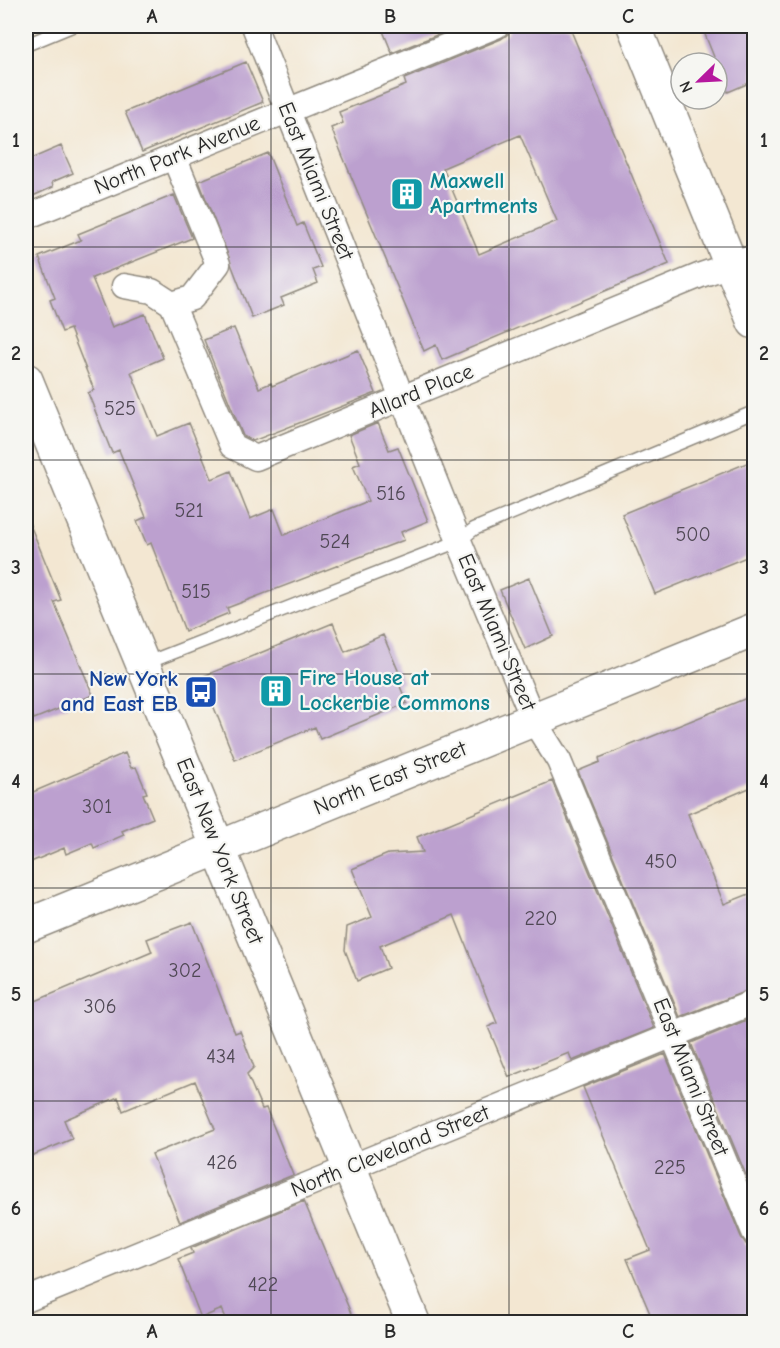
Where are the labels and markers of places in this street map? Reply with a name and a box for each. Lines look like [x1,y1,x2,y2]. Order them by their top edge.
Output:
place label: Maxwell Apartments [430,168,538,219]
building icon: Maxwell Apartments [389,176,425,212]
place label: Fire House at Lockerbie Commons [299,665,490,716]
place label: New York and East EB [60,666,178,717]
building icon: Fire House at Lockerbie Commons [258,673,294,709]
bus stop icon: New York and East EB [183,674,219,710]

